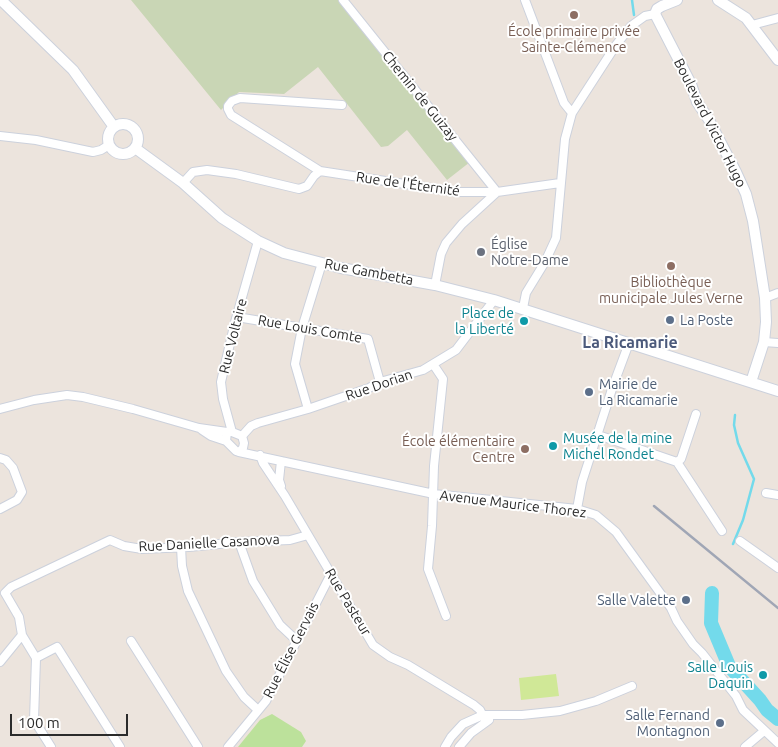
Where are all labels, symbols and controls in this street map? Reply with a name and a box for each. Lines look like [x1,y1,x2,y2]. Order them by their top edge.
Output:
marker: École primaire privée Sainte-Clémence [568,9,580,21]
place label: École primaire privée Sainte-Clémence [508,23,640,56]
street label: Chemin de Guizay [379,48,461,144]
street label: Boulevard Victor Hugo [670,56,750,190]
street label: Rue de l'Éternité [355,168,461,200]
place label: Église Notre-Dame [491,236,569,268]
marker: Église Notre-Dame [475,246,487,258]
street label: Rue Gambetta [323,255,415,289]
marker: Bibliothèque municipale Jules Verne [665,260,677,272]
place label: Bibliothèque municipale Jules Verne [599,274,743,306]
street label: Rue Voltaire [216,297,250,375]
place label: Place de la Liberté [455,305,514,338]
street label: Rue Louis Comte [257,312,363,346]
place label: La Poste [680,312,733,328]
marker: La Poste [664,314,676,326]
marker: Place de la Liberté [518,315,530,327]
district label: La Ricamarie [582,333,678,353]
street label: Rue Dorian [343,366,415,404]
place label: Mairie de La Ricamarie [599,376,678,408]
marker: Mairie de La Ricamarie [583,386,595,398]
place label: Musée de la mine Michel Rondet [563,430,672,462]
place label: École élémentaire Centre [402,433,515,466]
marker: Musée de la mine Michel Rondet [547,440,559,452]
marker: École élémentaire Centre [519,443,531,455]
street label: Avenue Maurice Thorez [439,487,587,521]
street label: Rue Danielle Casanova [138,531,280,555]
street label: Rue Pasteur [321,565,375,639]
place label: Salle Valette [597,592,676,608]
marker: Salle Valette [680,594,692,606]
street label: Rue Élise Gervais [260,599,322,701]
place label: Salle Louis Daquin [687,659,753,692]
marker: Salle Louis Daquin [757,669,769,681]
scale bar [12,704,130,736]
place label: Salle Fernand Montagnon [625,707,710,740]
text: 100 m [18,714,60,731]
marker: Salle Fernand Montagnon [714,717,726,729]

